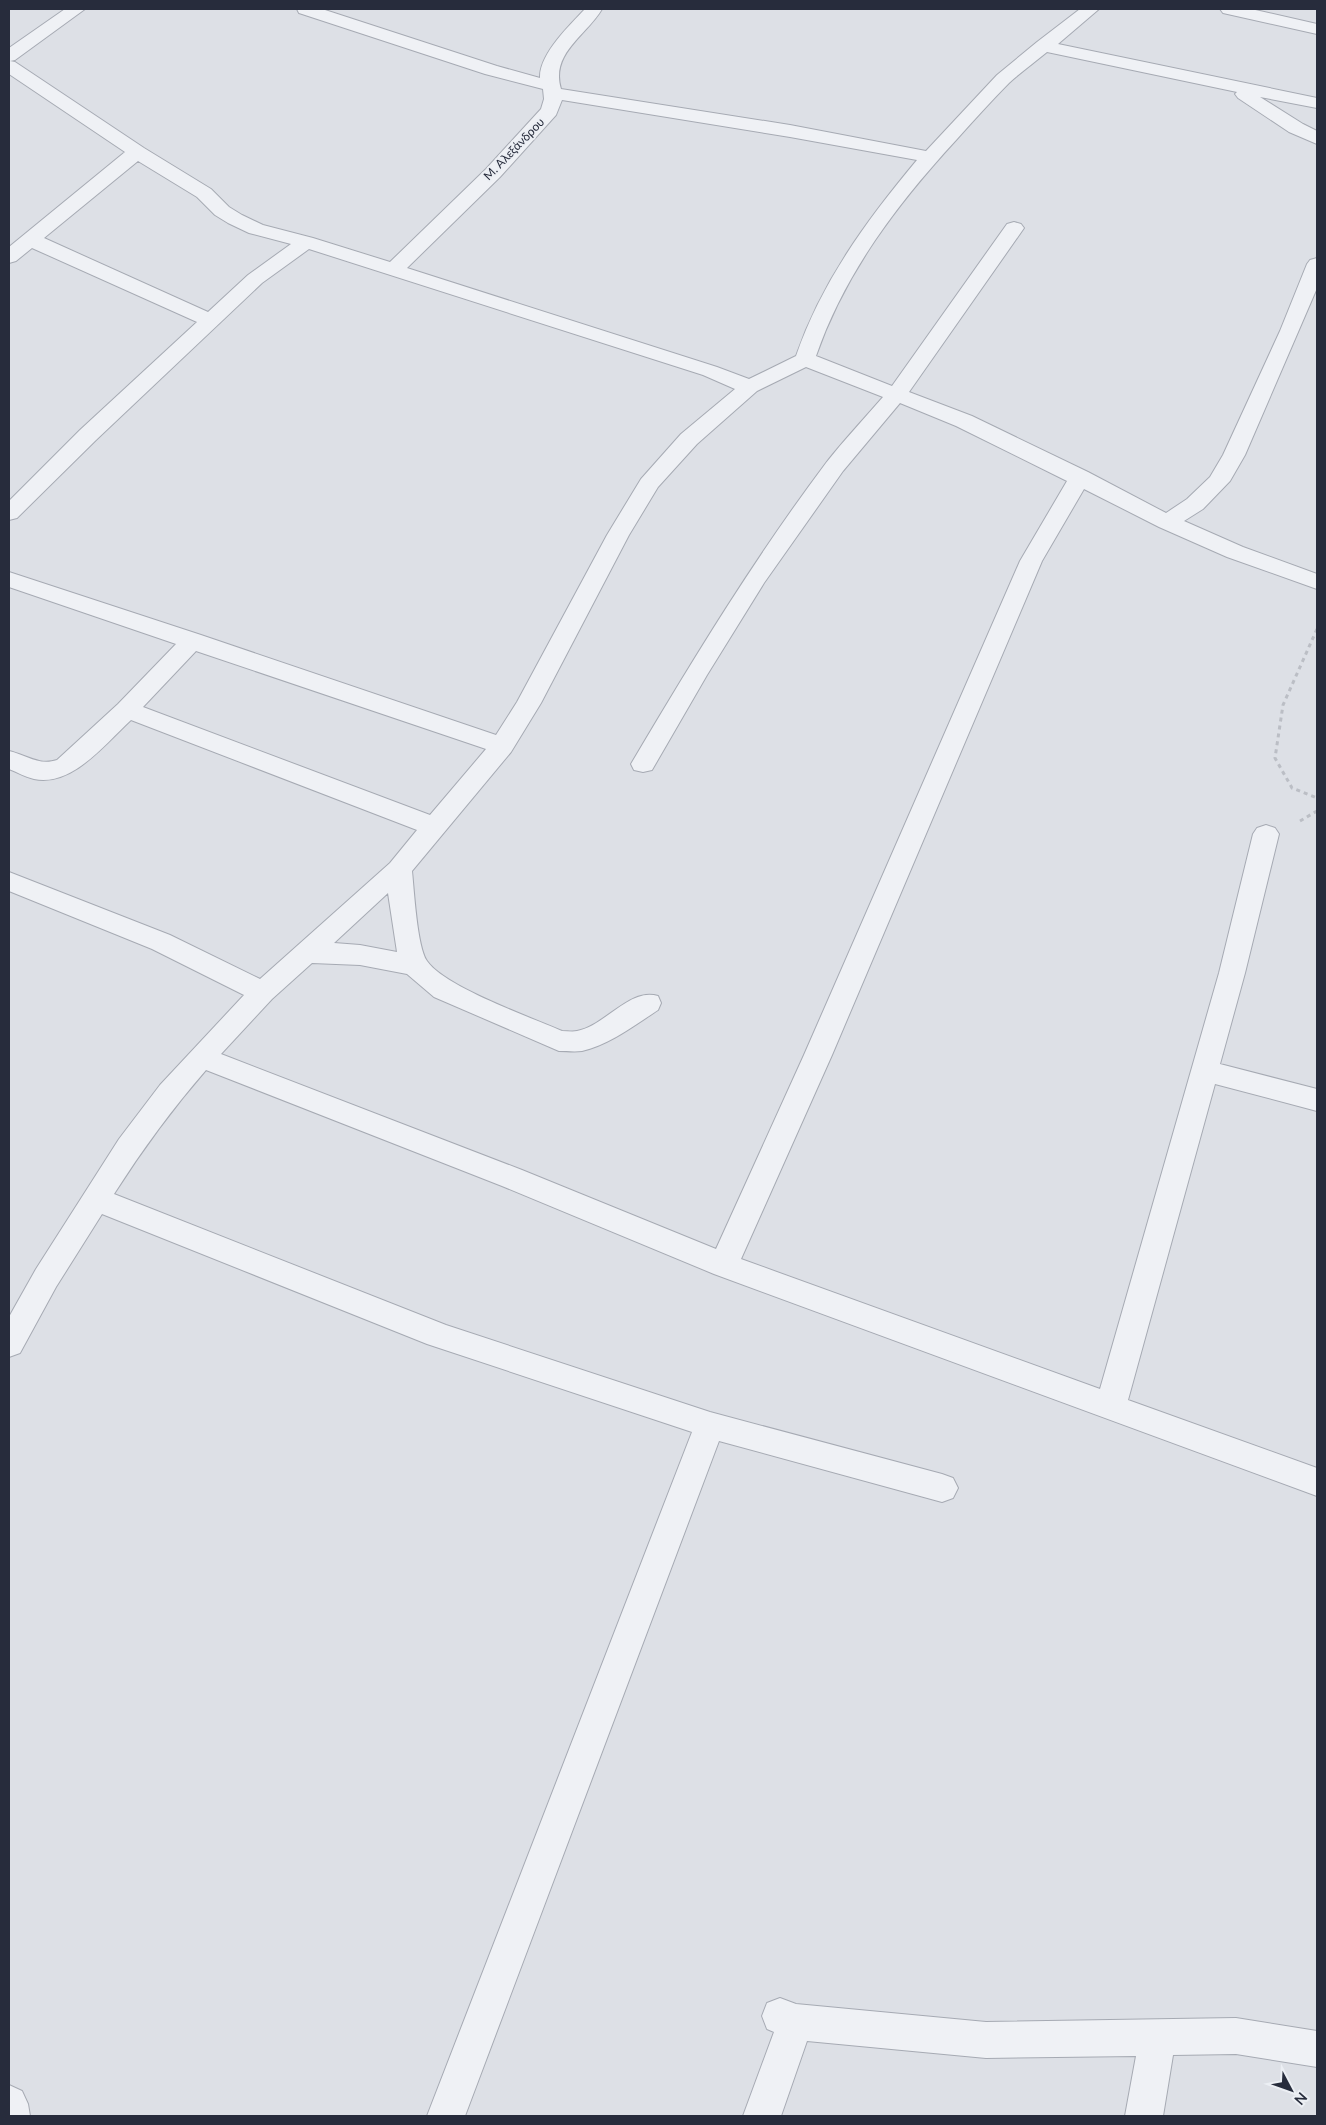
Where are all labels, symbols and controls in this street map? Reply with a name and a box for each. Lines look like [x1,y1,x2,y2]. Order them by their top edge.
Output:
street label: Μ. Αλεξάνδρου [480,114,547,183]
north arrow [1266,2065,1316,2115]
text: N [1291,2089,1311,2109]

